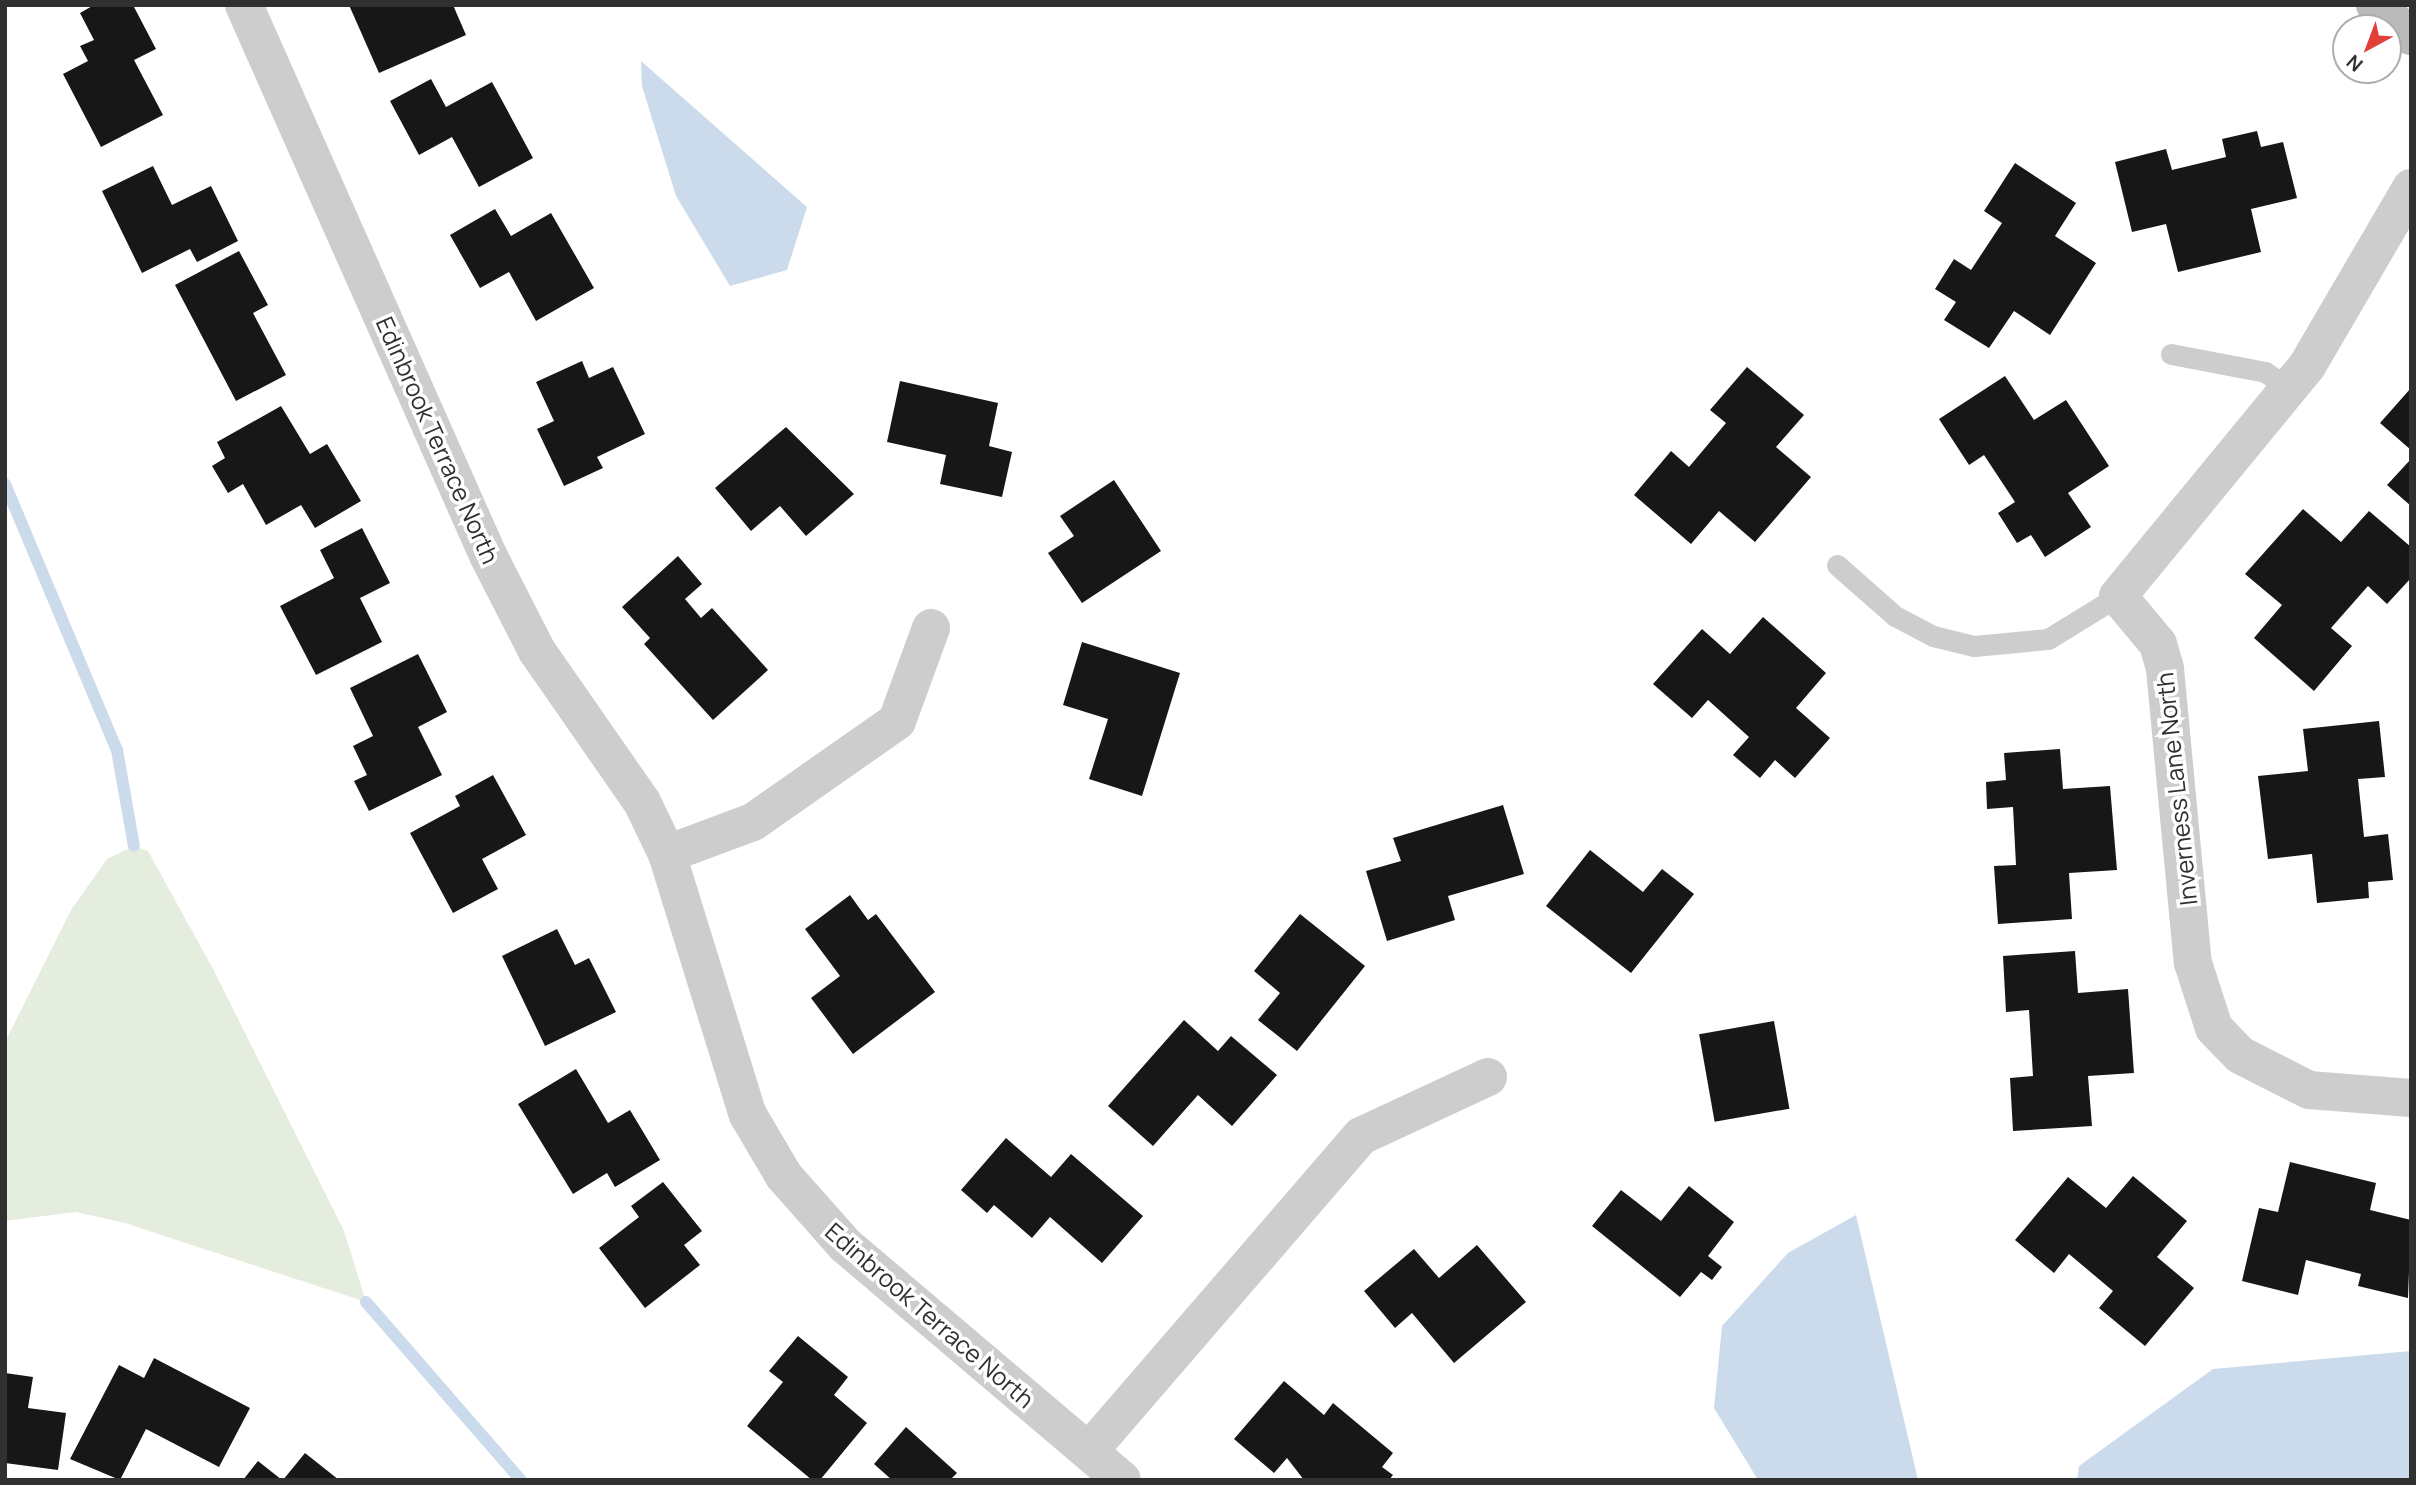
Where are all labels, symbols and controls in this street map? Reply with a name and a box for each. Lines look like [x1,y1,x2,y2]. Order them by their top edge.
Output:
north arrow [2332,14,2402,84]
text: N [2341,49,2368,78]
street label: Edinbrook Terrace North [371,312,505,568]
street label: Inverness Lane North [2149,671,2203,907]
street label: Edinbrook Terrace North [820,1217,1040,1413]

